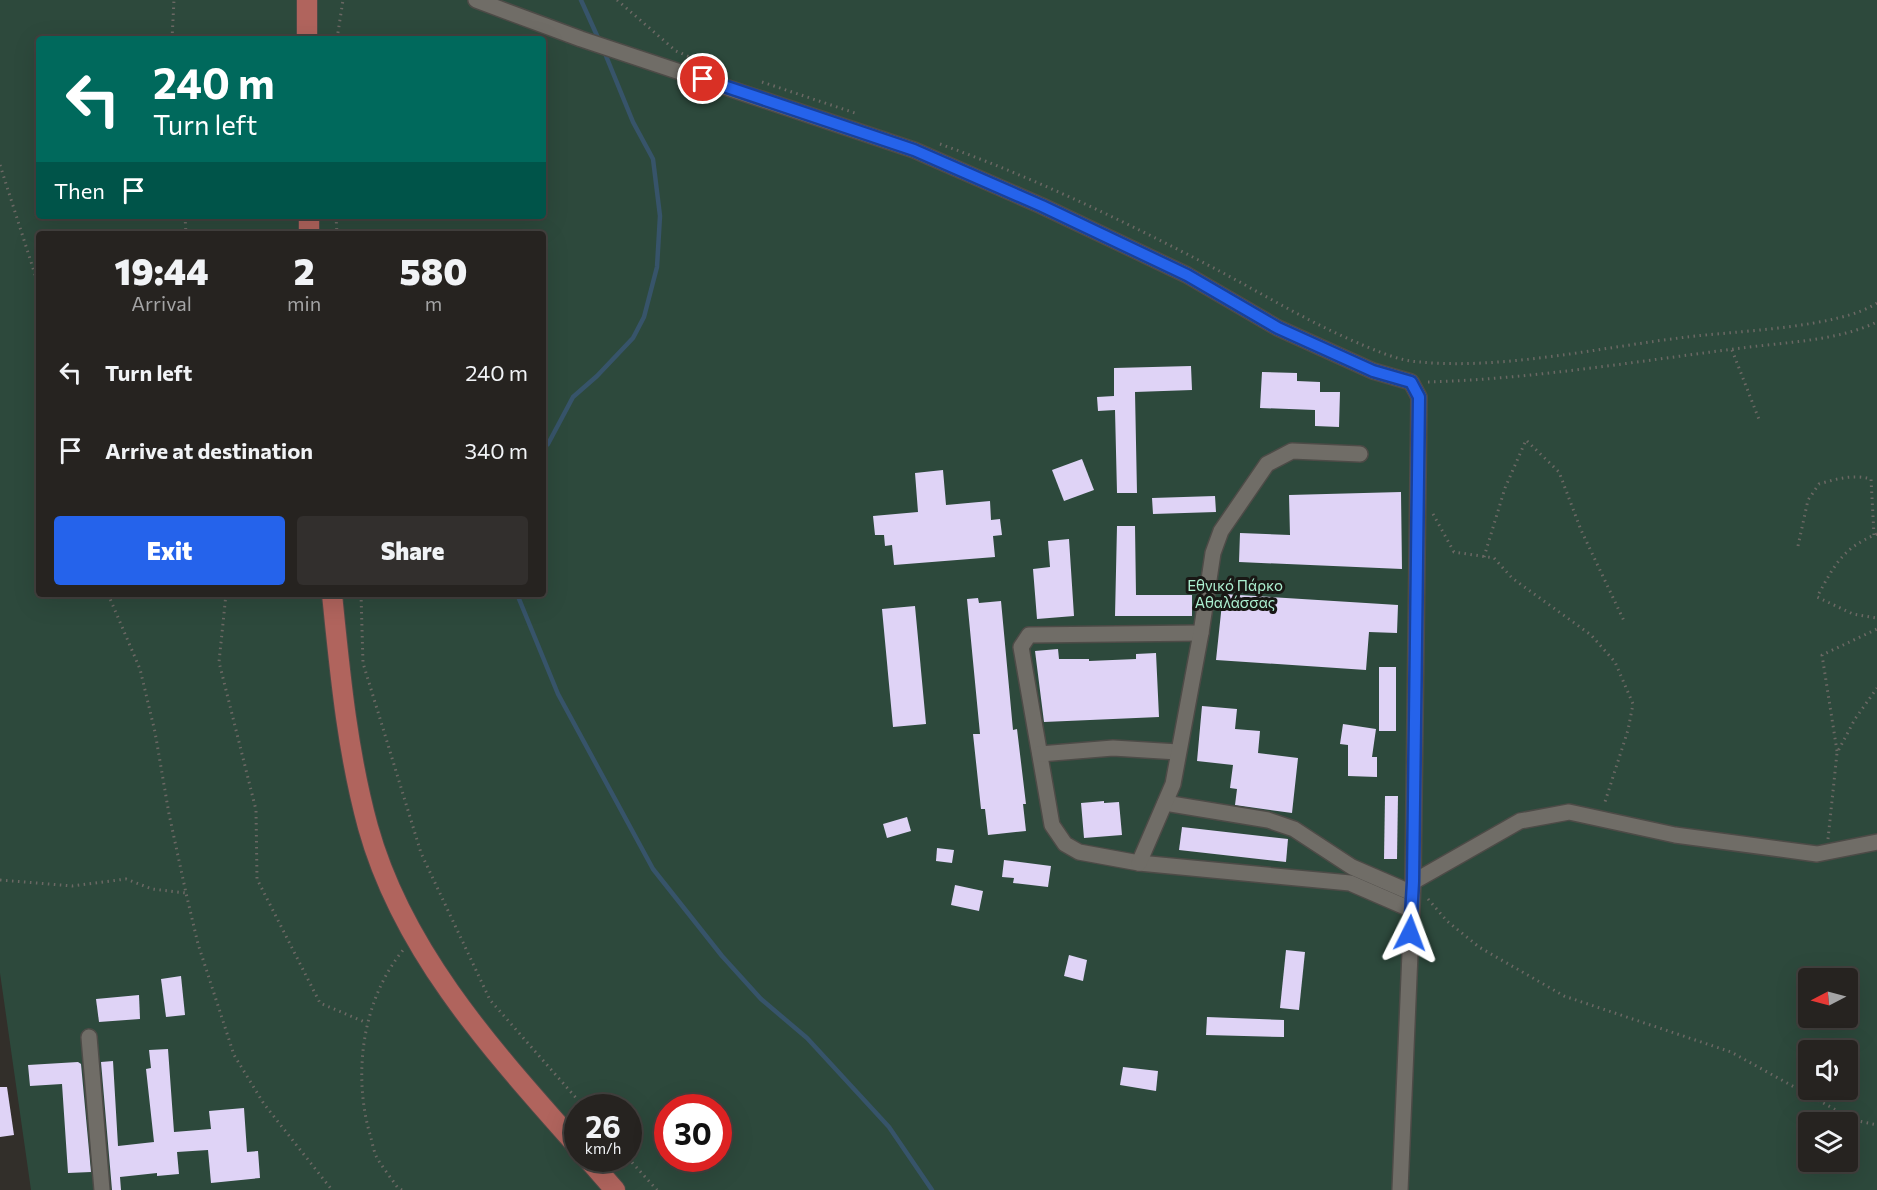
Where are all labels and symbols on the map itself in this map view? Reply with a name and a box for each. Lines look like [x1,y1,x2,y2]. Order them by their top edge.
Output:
pin [677,53,728,104]
park label: Εθνικό Πάρκο Αθαλάσσας [1187,576,1283,611]
position arrow [1378,901,1442,965]
north arrow [1798,968,1858,1028]
speed limit sign: 30 [654,1094,732,1172]

